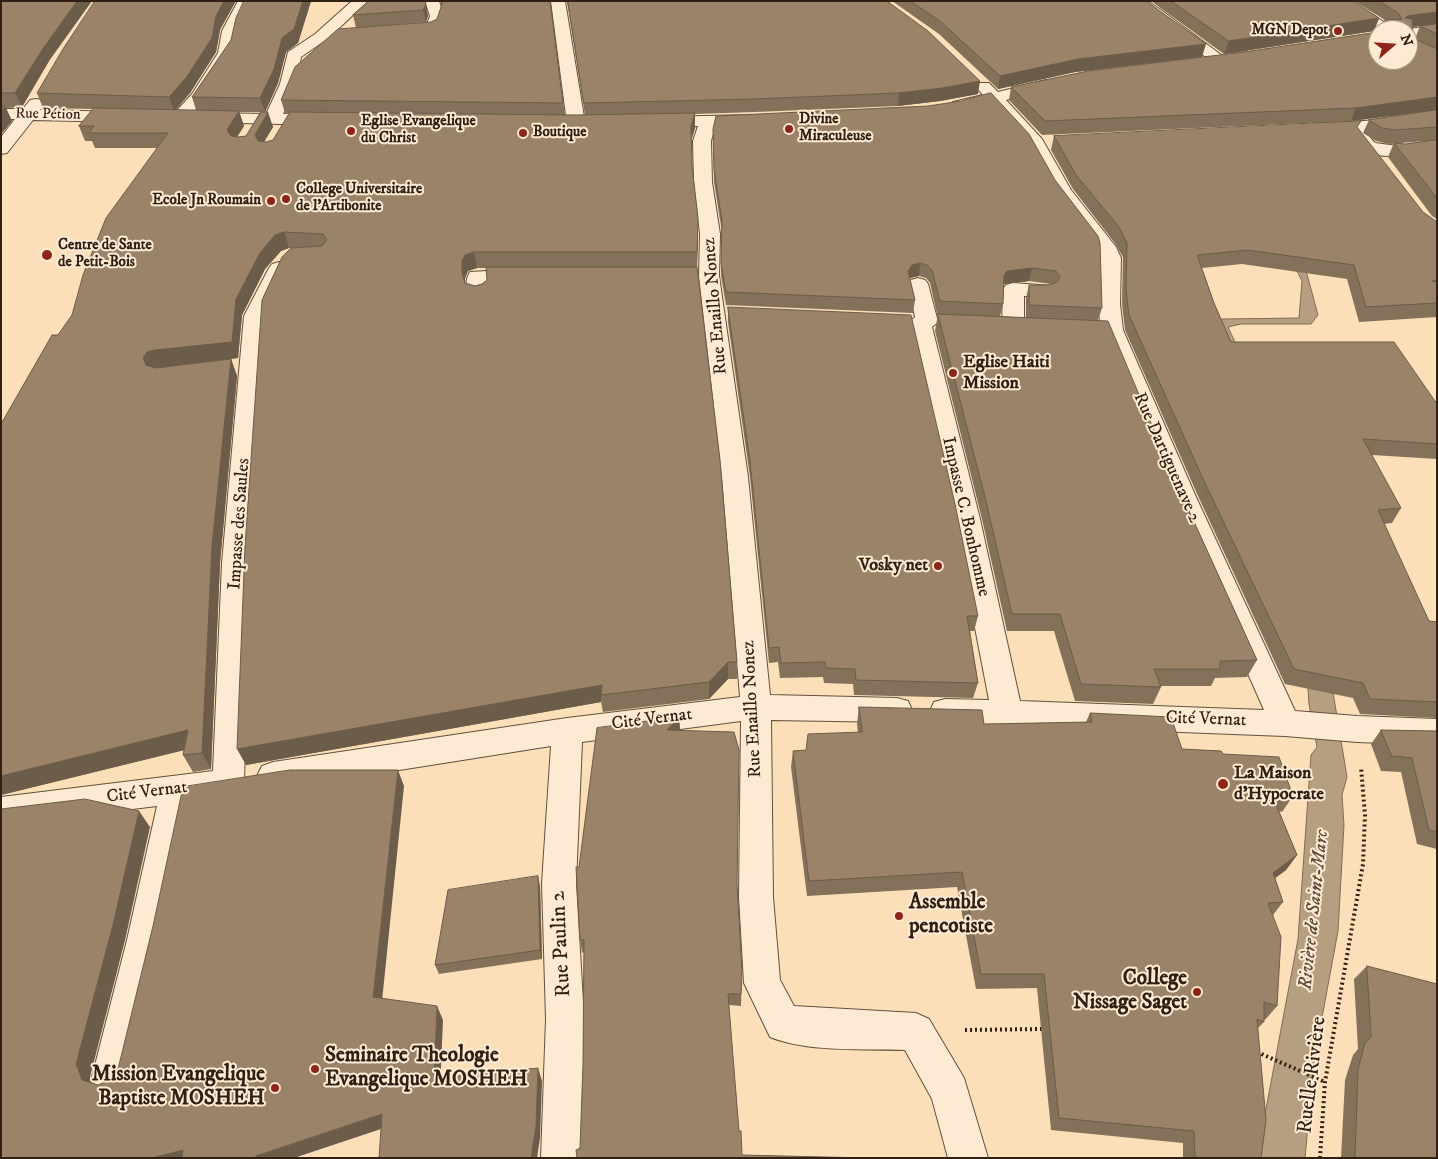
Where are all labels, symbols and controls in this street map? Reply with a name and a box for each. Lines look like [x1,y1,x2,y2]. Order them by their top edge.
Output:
north arrow [1368,20,1418,70]
place label: MGN Depot [1251,22,1328,40]
marker: MGN Depot [1332,25,1344,37]
text: N [1396,32,1417,49]
street label: Rue Pétion [15,105,81,125]
place label: Divine Miraculeuse [799,111,871,146]
place label: Eglise Evangelique du Christ [361,113,476,148]
marker: Divine Miraculeuse [783,123,795,135]
place label: Boutique [533,124,587,142]
marker: Eglise Evangelique du Christ [345,125,357,137]
marker: Boutique [517,127,529,139]
place label: College Universitaire de l'Artibonite [296,181,422,216]
place label: Ecole Jn Roumain [152,192,261,210]
marker: College Universitaire de l'Artibonite [280,193,292,205]
marker: Ecole Jn Roumain [265,195,277,207]
place label: Centre de Sante de Petit-Bois [58,237,152,272]
street label: Rue Enaillo Nonez [699,237,733,375]
marker: Centre de Sante de Petit-Bois [40,248,54,262]
place label: Eglise Haiti Mission [963,352,1050,394]
marker: Eglise Haiti Mission [947,367,959,379]
street label: Rue Dartiguenave 2 [1128,390,1204,526]
street label: Impasse C. Bonhomme [936,435,994,599]
street label: Impasse des Saules [225,457,255,591]
place label: Vosky net [859,555,928,577]
marker: Vosky net [932,560,944,572]
street label: Rue Enaillo Nonez [739,640,767,778]
street label: Cité Vernat [611,704,693,736]
street label: Cité Vernat [1165,708,1247,732]
place label: La Maison d'Hypocrate [1234,763,1324,806]
street label: Cité Vernat [106,777,188,809]
marker: La Maison d'Hypocrate [1216,777,1230,791]
water label: Rivière de Saint-Marc [1295,829,1335,991]
street label: Rue Paulin 2 [547,890,577,998]
place label: Assemble pencotiste [909,891,993,941]
marker: Assemble pencotiste [893,910,905,922]
place label: College Nissage Saget [1073,967,1187,1017]
marker: College Nissage Saget [1191,986,1203,998]
street label: Ruelle Rivière [1293,1015,1333,1135]
place label: Seminaire Theologie Evangelique MOSHEH [325,1044,528,1094]
place label: Mission Evangelique Baptiste MOSHEH [92,1063,265,1113]
marker: Seminaire Theologie Evangelique MOSHEH [309,1063,321,1075]
marker: Mission Evangelique Baptiste MOSHEH [269,1082,281,1094]

